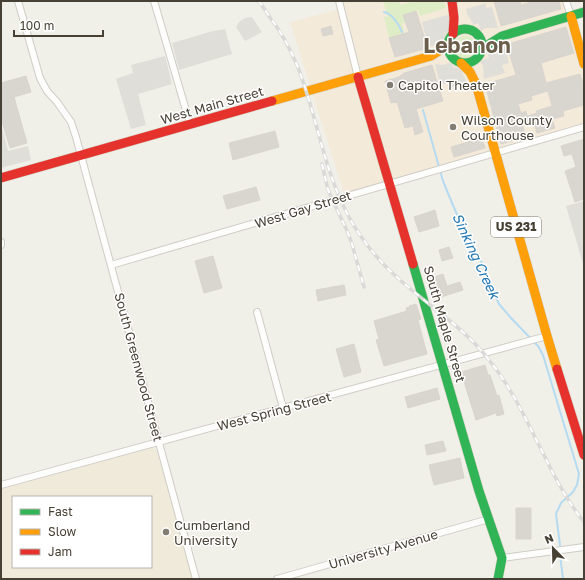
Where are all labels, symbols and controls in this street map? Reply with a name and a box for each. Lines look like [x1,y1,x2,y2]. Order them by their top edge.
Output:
scale bar [14,12,103,38]
text: 100 m [20,18,54,33]
district label: Lebanon [423,32,511,58]
place label: Capitol Theater [398,77,495,93]
marker: Capitol Theater [385,80,395,90]
street label: West Main Street [159,83,265,127]
place label: Wilson County Courthouse [461,112,553,143]
marker: Wilson County Courthouse [448,122,458,132]
street label: West Gay Street [253,187,353,231]
water label: Sinking Creek [449,210,505,303]
road number: US 231 [491,217,541,237]
street label: South Maple Street [421,264,469,384]
street label: South Greenwood Street [111,291,167,443]
street label: West Spring Street [215,388,333,434]
legend [12,496,152,568]
text: Fast [48,504,73,519]
place label: Cumberland University [174,517,250,548]
text: Slow [48,524,76,539]
street label: University Avenue [327,526,439,572]
marker: Cumberland University [161,527,171,537]
north arrow [533,528,573,568]
text: N [543,531,555,546]
text: Jam [48,544,72,559]

